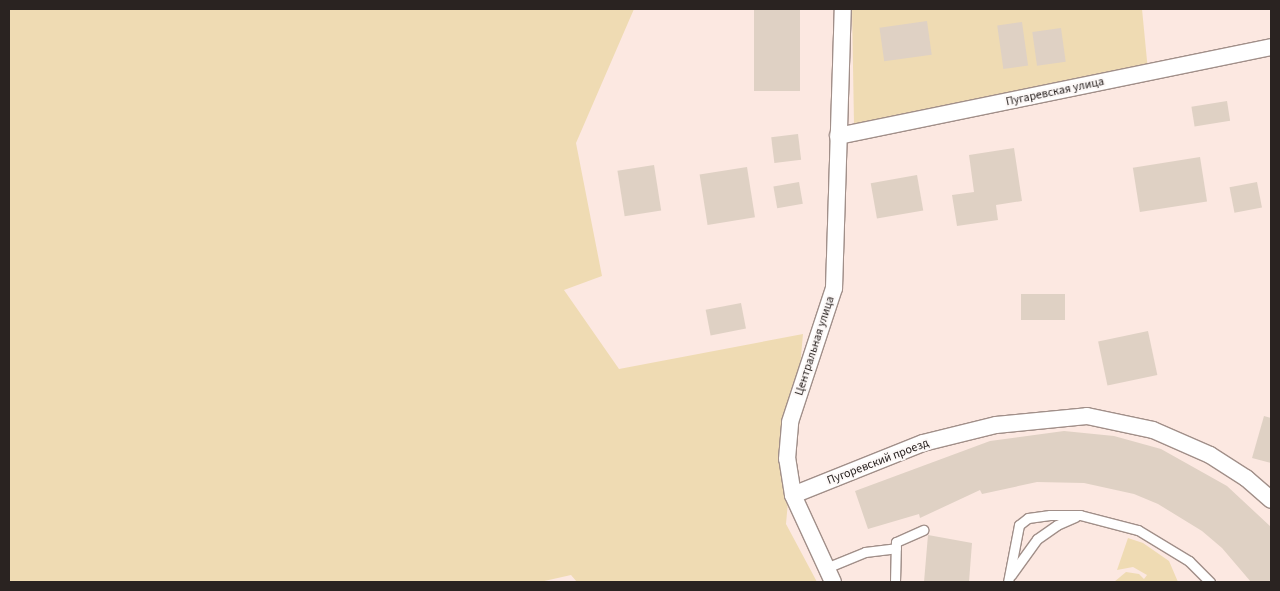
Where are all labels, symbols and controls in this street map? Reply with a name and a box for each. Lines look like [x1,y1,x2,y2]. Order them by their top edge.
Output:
street label: Пугаревская улица [1005,75,1105,109]
street label: Центральная улица [792,294,838,398]
street label: Пугоревский проезд [825,436,931,488]

